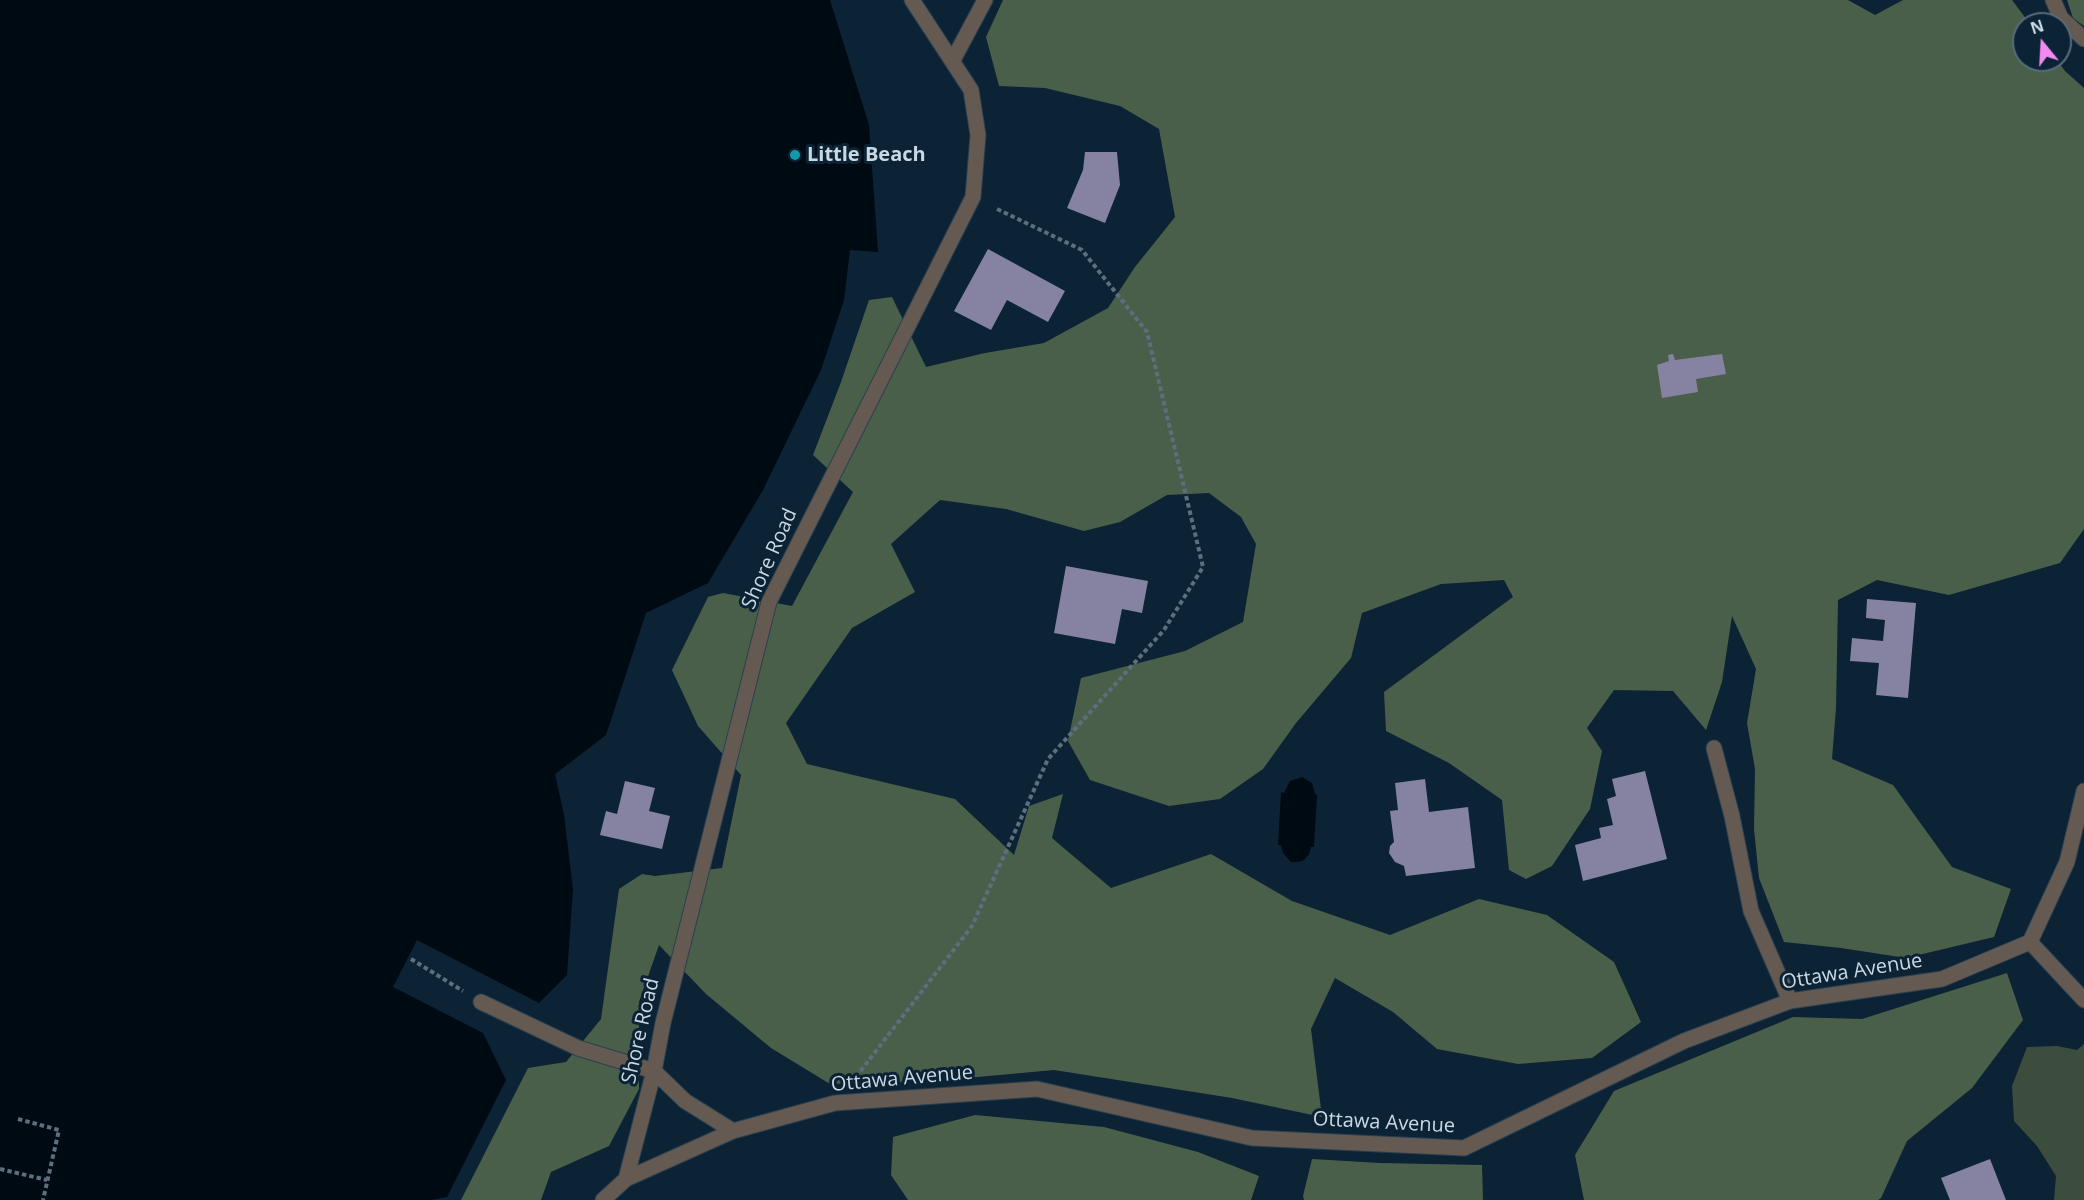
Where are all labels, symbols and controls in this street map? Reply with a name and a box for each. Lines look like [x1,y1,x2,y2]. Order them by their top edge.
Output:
north arrow [2012,12,2072,72]
text: N [2027,14,2047,39]
place label: Little Beach [807,143,926,167]
marker: Little Beach [788,148,802,162]
street label: Shore Road [737,505,803,613]
street label: Ottawa Avenue [1780,949,1924,995]
street label: Shore Road [617,976,665,1086]
street label: Ottawa Avenue [830,1061,974,1097]
street label: Ottawa Avenue [1312,1107,1456,1139]

